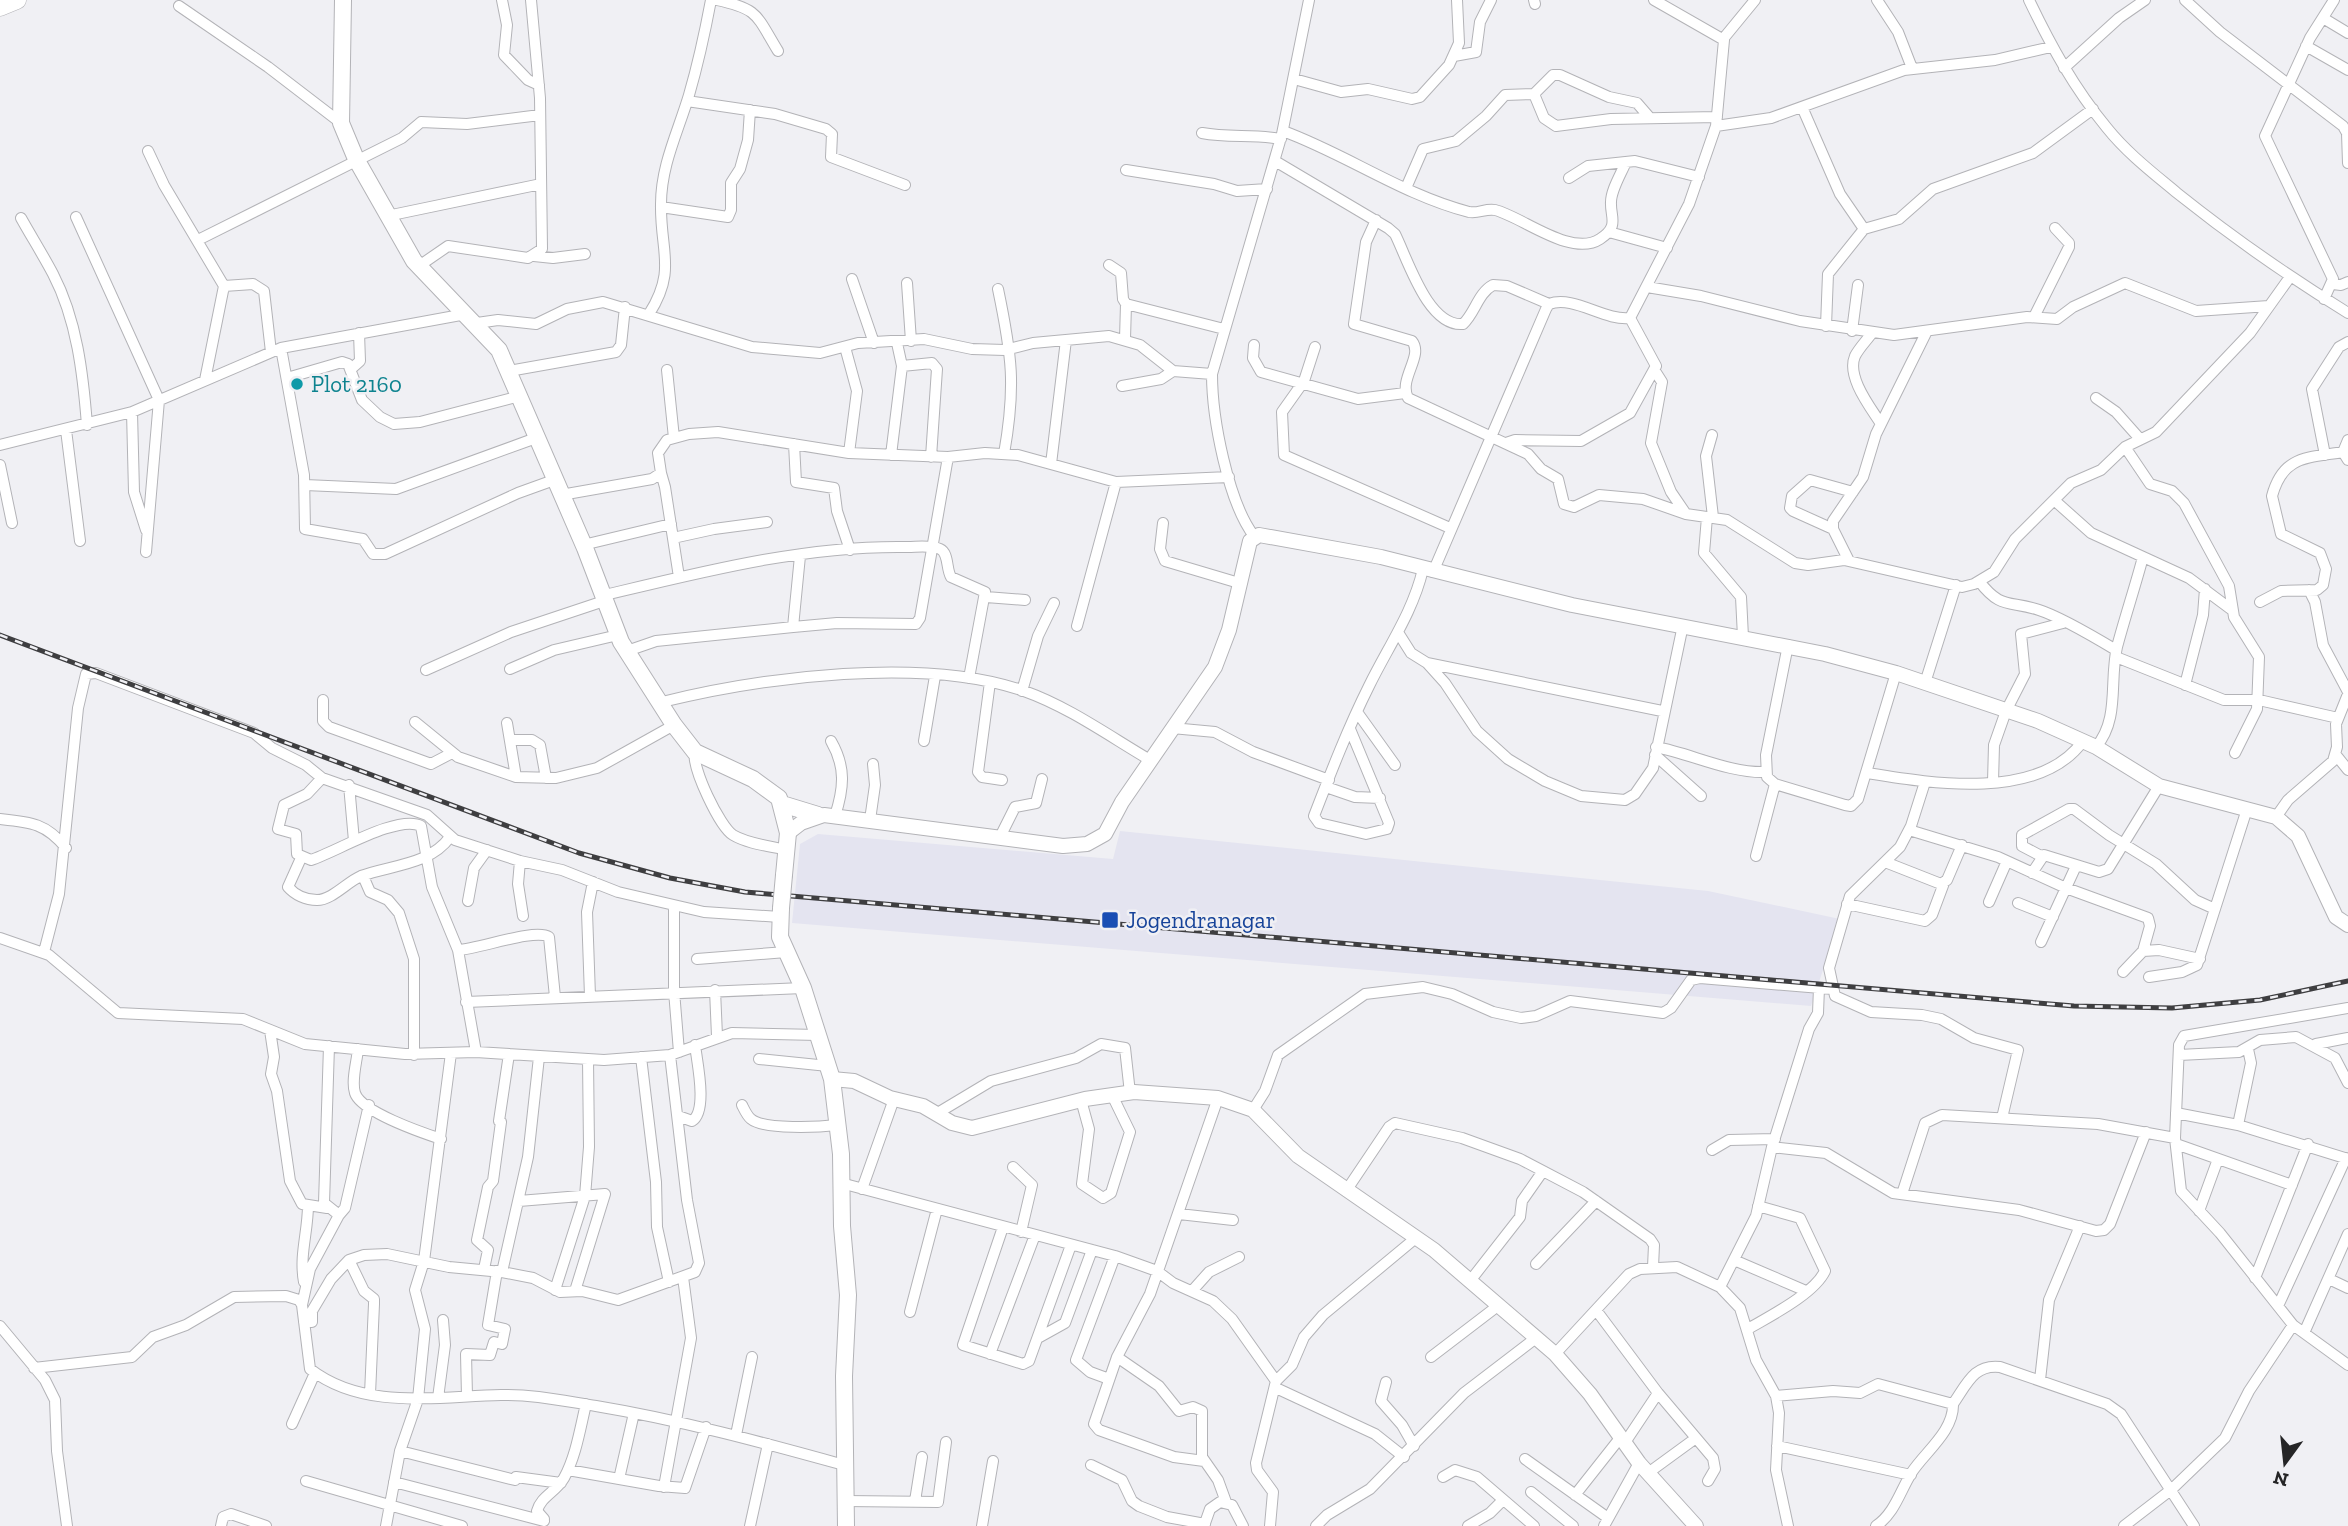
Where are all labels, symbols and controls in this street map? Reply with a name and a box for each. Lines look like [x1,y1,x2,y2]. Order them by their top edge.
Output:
place label: Plot 2160 [311,370,402,398]
marker: Plot 2160 [289,376,305,392]
place label: Jogendranagar [1126,906,1275,934]
marker: Jogendranagar [1100,910,1120,930]
north arrow [2250,1428,2320,1498]
text: N [2271,1466,2291,1492]

